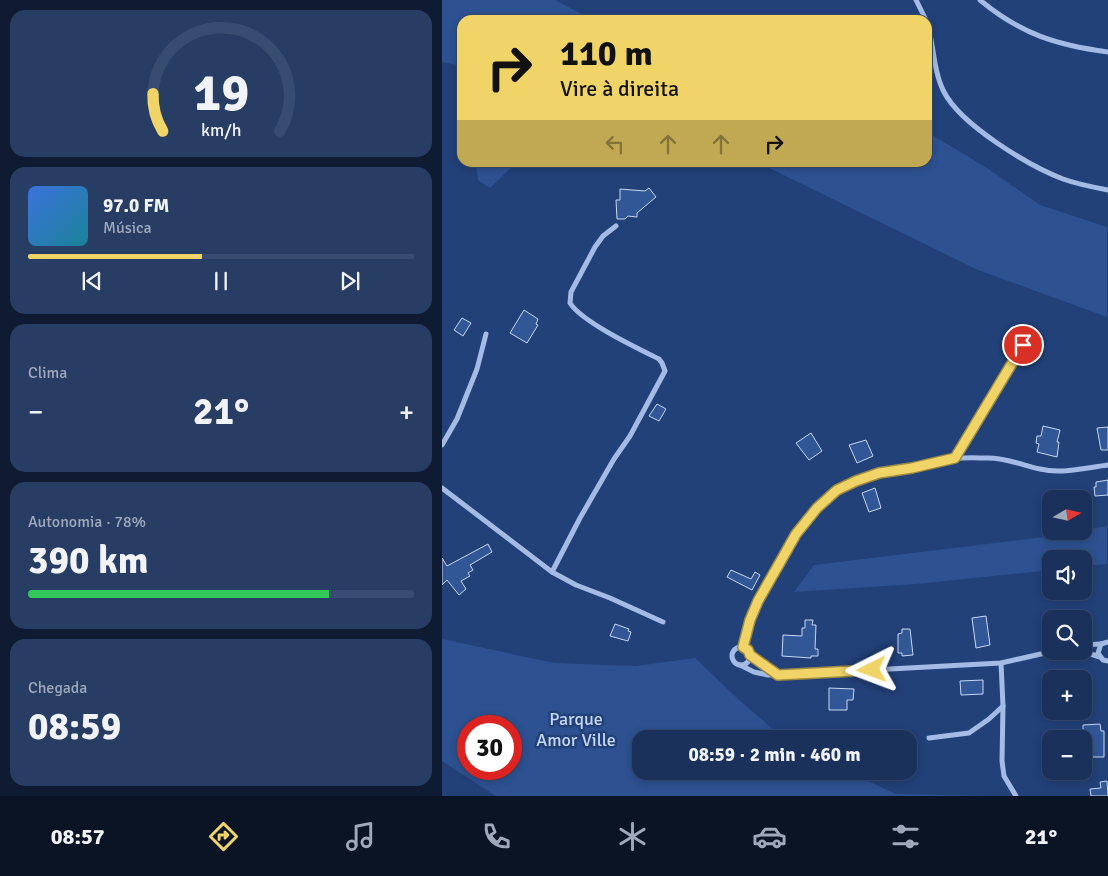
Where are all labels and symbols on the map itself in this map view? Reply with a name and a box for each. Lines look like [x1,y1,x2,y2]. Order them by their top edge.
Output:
pin [1002,324,1044,366]
north arrow [1042,490,1092,540]
position arrow [845,643,897,695]
park label: Parque Amor Ville [536,708,616,751]
speed limit sign: 30 [457,715,522,780]

